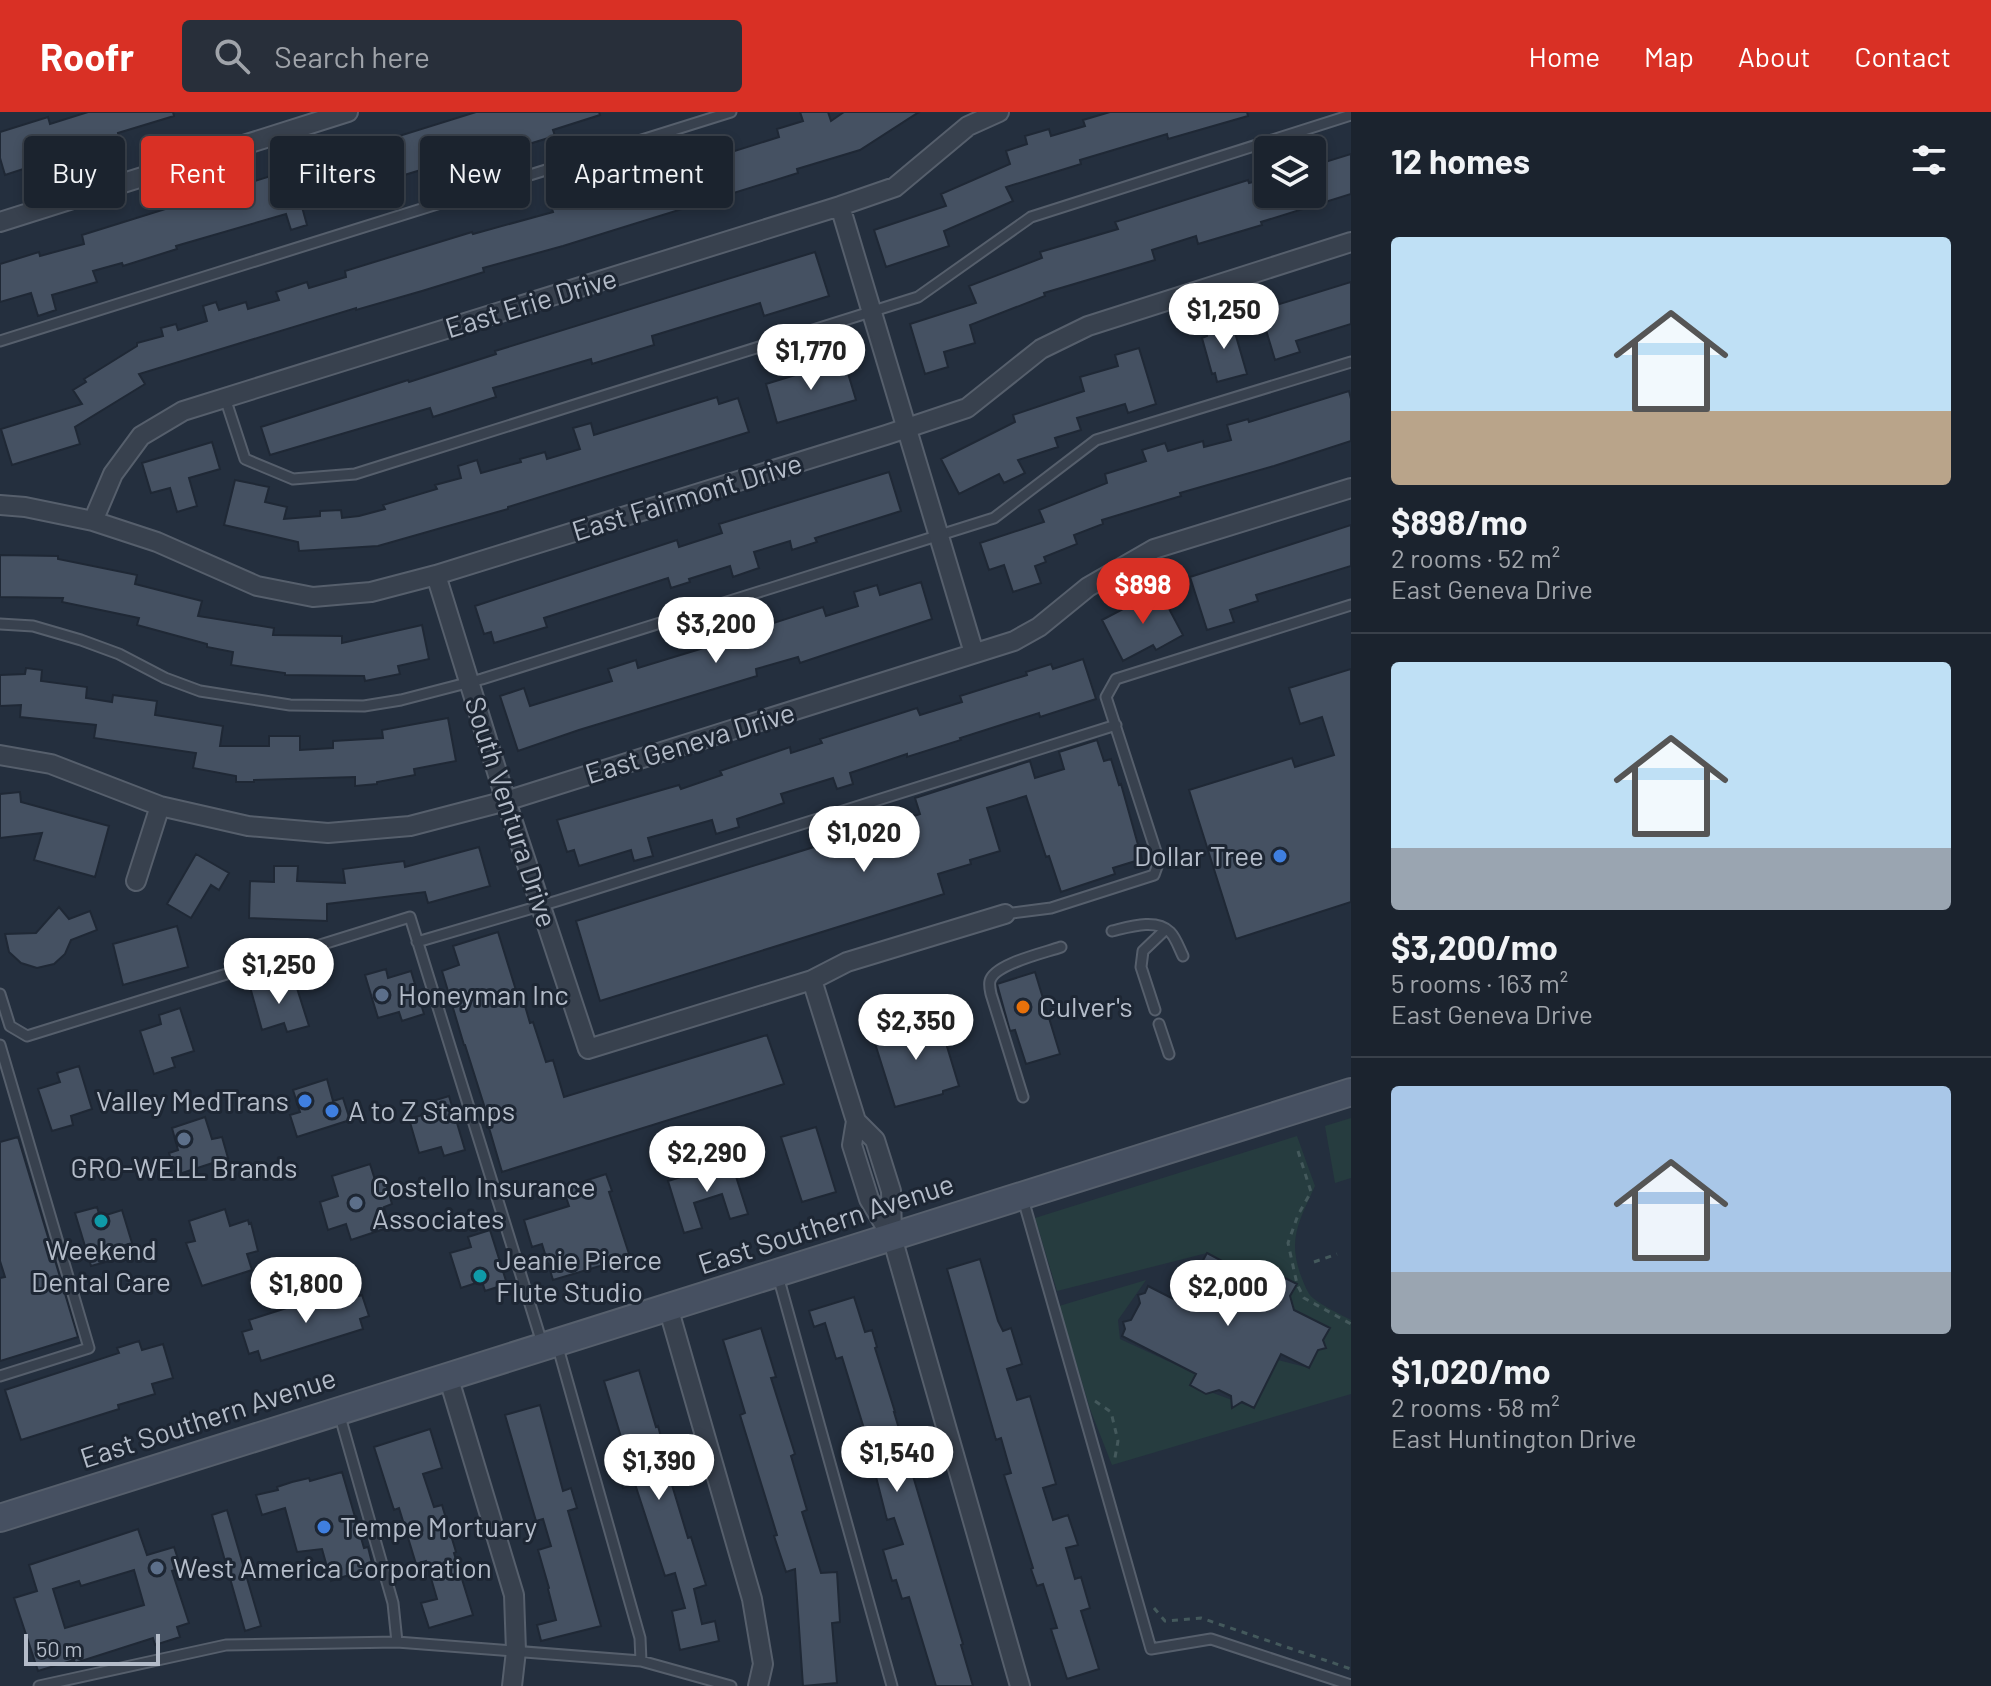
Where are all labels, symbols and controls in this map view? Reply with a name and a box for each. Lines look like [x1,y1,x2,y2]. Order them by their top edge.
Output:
search box [182,20,742,92]
text: Roofr [40,33,134,79]
icon: search [210,34,254,78]
text: Search here [274,38,430,74]
text: Home [1529,39,1600,73]
text: Map [1644,39,1694,73]
text: About [1738,39,1810,73]
text: Contact [1854,39,1951,73]
chip: Buy [24,136,125,208]
chip: Rent [141,136,254,208]
chip: Filters [270,136,404,208]
chip: New [420,136,530,208]
chip: Apartment [546,136,733,208]
map controls [1254,136,1326,208]
button: layers [1254,136,1326,208]
icon: filters [1907,138,1951,182]
text: 12 homes [1391,140,1530,181]
street label: East Erie Drive [441,260,621,344]
pin: $1,250 [1159,283,1289,351]
icon: home [1599,289,1743,433]
text: $1,250 [1187,293,1261,324]
pin: $1,770 [746,324,876,392]
text: $1,770 [775,334,847,365]
street label: East Fairmont Drive [568,445,806,547]
text: $898/mo [1391,501,1528,542]
text: 2 rooms · 52 m² [1391,542,1560,573]
pin: $898 [1096,558,1190,626]
text: $898 [1115,568,1171,599]
text: East Geneva Drive [1391,573,1593,604]
pin: $3,200 [651,597,781,665]
text: $3,200 [676,607,756,638]
street label: South Ventura Drive [459,692,565,931]
street label: East Geneva Drive [581,694,799,790]
icon: home [1599,714,1743,858]
pin: $1,020 [799,806,929,874]
text: $1,020 [827,816,901,847]
place label: Dollar Tree [1134,838,1264,872]
marker: Dollar Tree [1271,847,1289,865]
text: $3,200/mo [1391,926,1558,967]
pin: $1,250 [214,938,344,1006]
text: $1,250 [242,948,316,979]
text: 5 rooms · 163 m² [1391,967,1568,998]
place label: Honeyman Inc [398,977,569,1011]
marker: Honeyman Inc [373,986,391,1004]
place label: Culver's [1039,989,1133,1023]
pin: $2,350 [851,994,981,1062]
marker: Culver's [1014,998,1032,1016]
text: East Geneva Drive [1391,998,1593,1029]
text: $2,350 [876,1004,956,1035]
place label: Valley MedTrans [96,1083,289,1117]
marker: Valley MedTrans [296,1092,314,1110]
place label: A to Z Stamps [348,1093,515,1127]
marker: A to Z Stamps [323,1102,341,1120]
pin: $2,290 [642,1126,772,1194]
marker: GRO-WELL Brands [175,1130,193,1148]
text: $2,290 [667,1136,747,1167]
icon: home [1599,1138,1743,1282]
place label: GRO-WELL Brands [71,1150,297,1184]
street label: East Southern Avenue [693,1166,958,1280]
place label: Costello Insurance Associates [372,1169,596,1235]
marker: Costello Insurance Associates [347,1194,365,1212]
marker: Weekend Dental Care [92,1212,110,1230]
place label: Weekend Dental Care [31,1232,171,1298]
place label: Jeanie Pierce Flute Studio [496,1242,662,1308]
pin: $1,800 [241,1257,371,1325]
pin: $2,000 [1163,1260,1293,1328]
text: $1,800 [269,1267,343,1298]
marker: Jeanie Pierce Flute Studio [471,1267,489,1285]
text: $2,000 [1188,1270,1268,1301]
text: $1,020/mo [1391,1350,1551,1391]
street label: East Southern Avenue [75,1360,340,1474]
text: 2 rooms · 58 m² [1391,1391,1560,1422]
text: East Huntington Drive [1391,1422,1637,1453]
pin: $1,540 [832,1426,962,1494]
pin: $1,390 [594,1434,724,1502]
text: $1,540 [859,1436,935,1467]
text: $1,390 [622,1444,696,1475]
place label: Tempe Mortuary [340,1509,537,1543]
marker: Tempe Mortuary [315,1518,333,1536]
place label: West America Corporation [173,1550,492,1584]
marker: West America Corporation [148,1559,166,1577]
scale bar [24,1630,160,1666]
text: 50 m [36,1635,82,1661]

